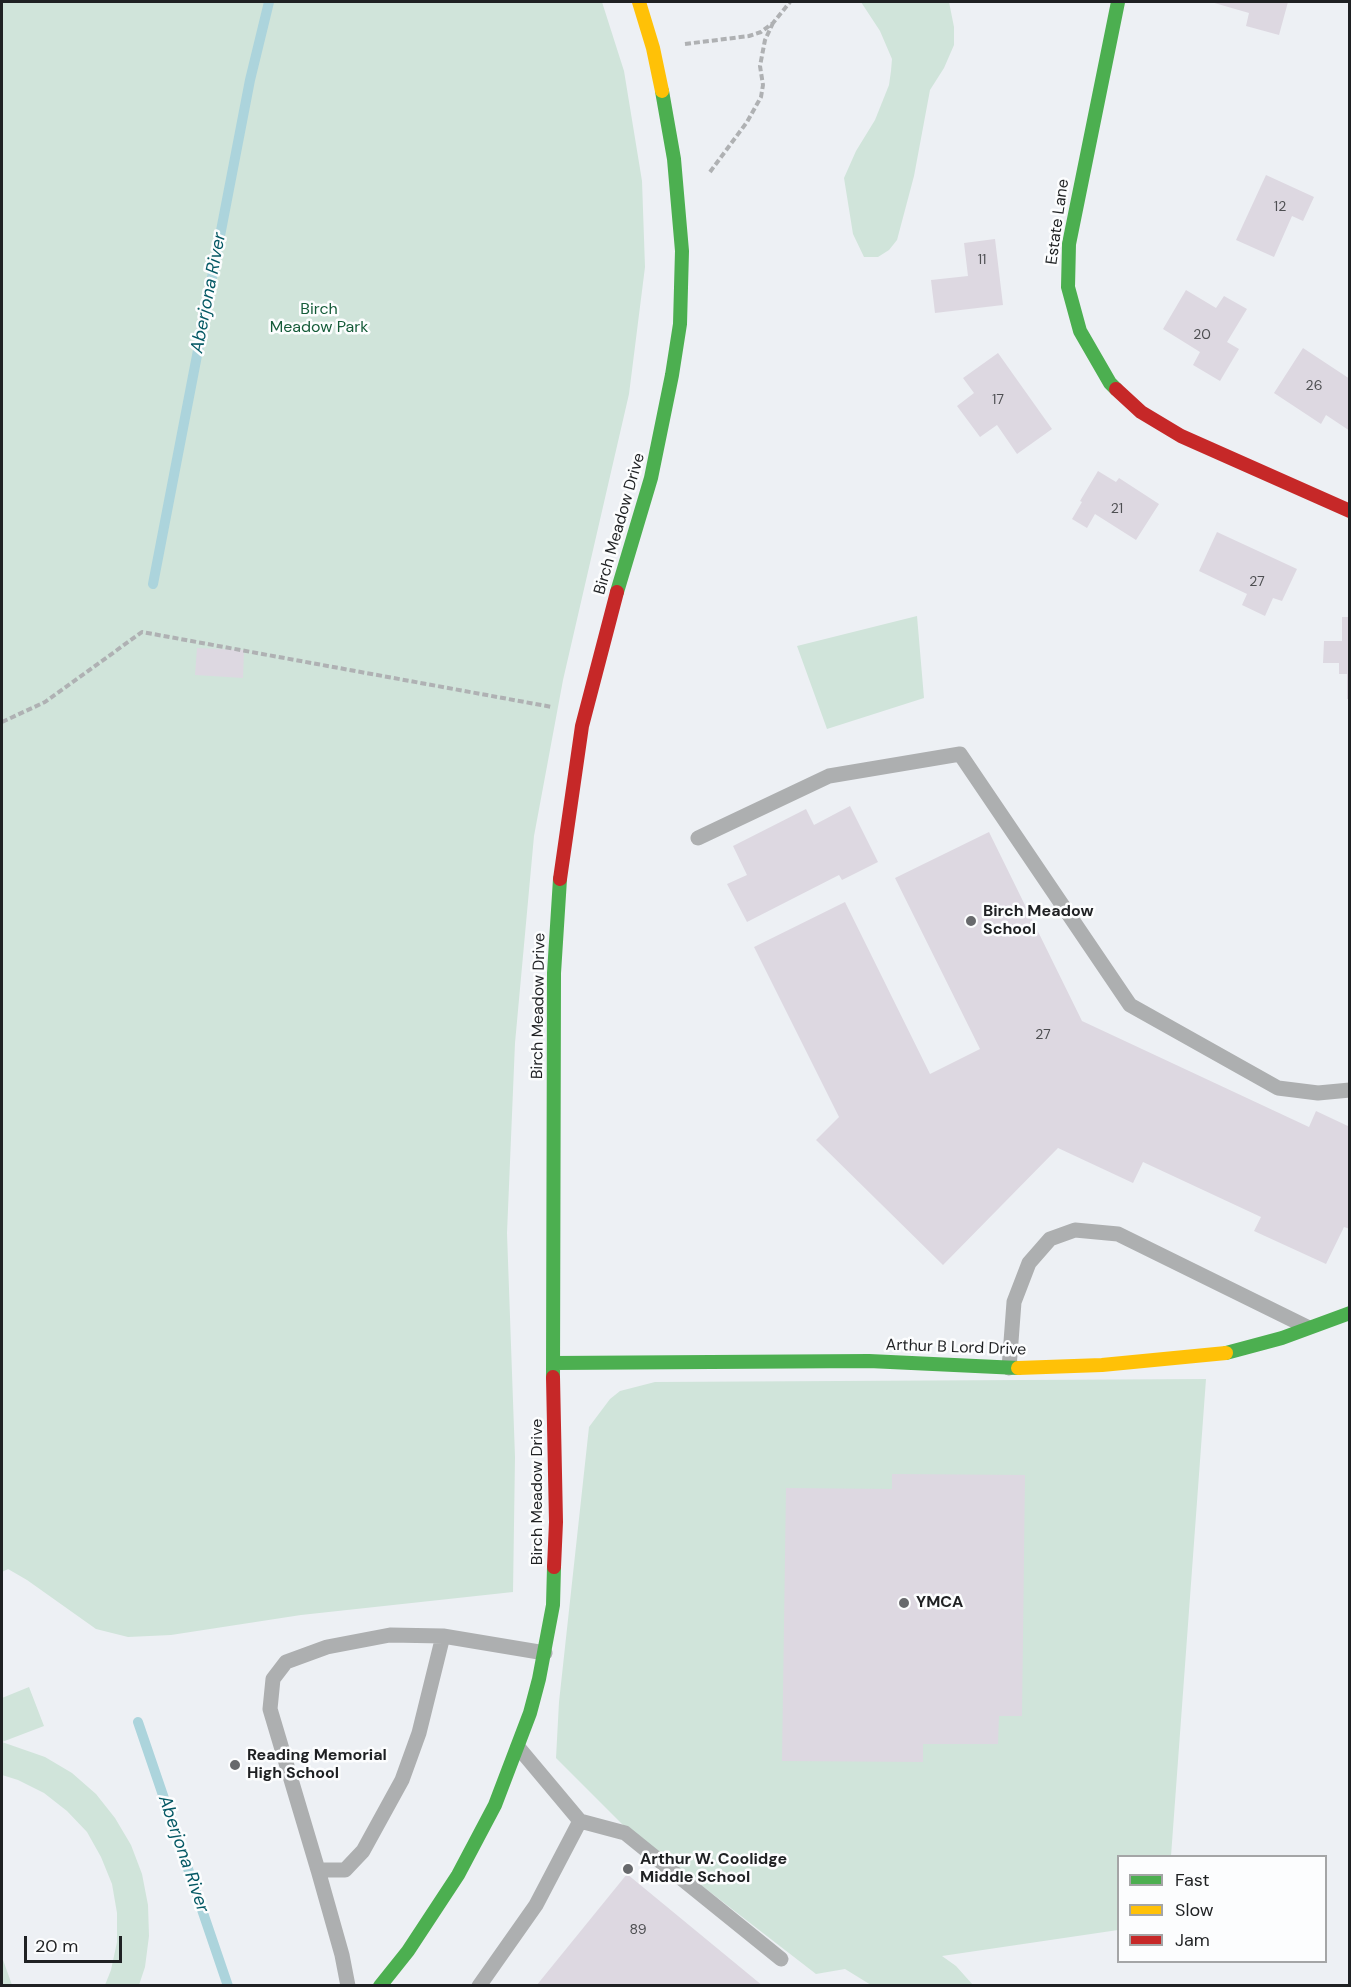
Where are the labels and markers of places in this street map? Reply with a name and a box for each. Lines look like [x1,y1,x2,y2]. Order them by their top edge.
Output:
place label: Birch Meadow School [983,902,1094,940]
marker: Birch Meadow School [964,914,978,928]
place label: YMCA [916,1593,963,1613]
marker: YMCA [897,1596,911,1610]
place label: Reading Memorial High School [247,1746,387,1784]
marker: Reading Memorial High School [228,1758,242,1772]
place label: Arthur W. Coolidge Middle School [640,1850,787,1888]
marker: Arthur W. Coolidge Middle School [621,1862,635,1876]

